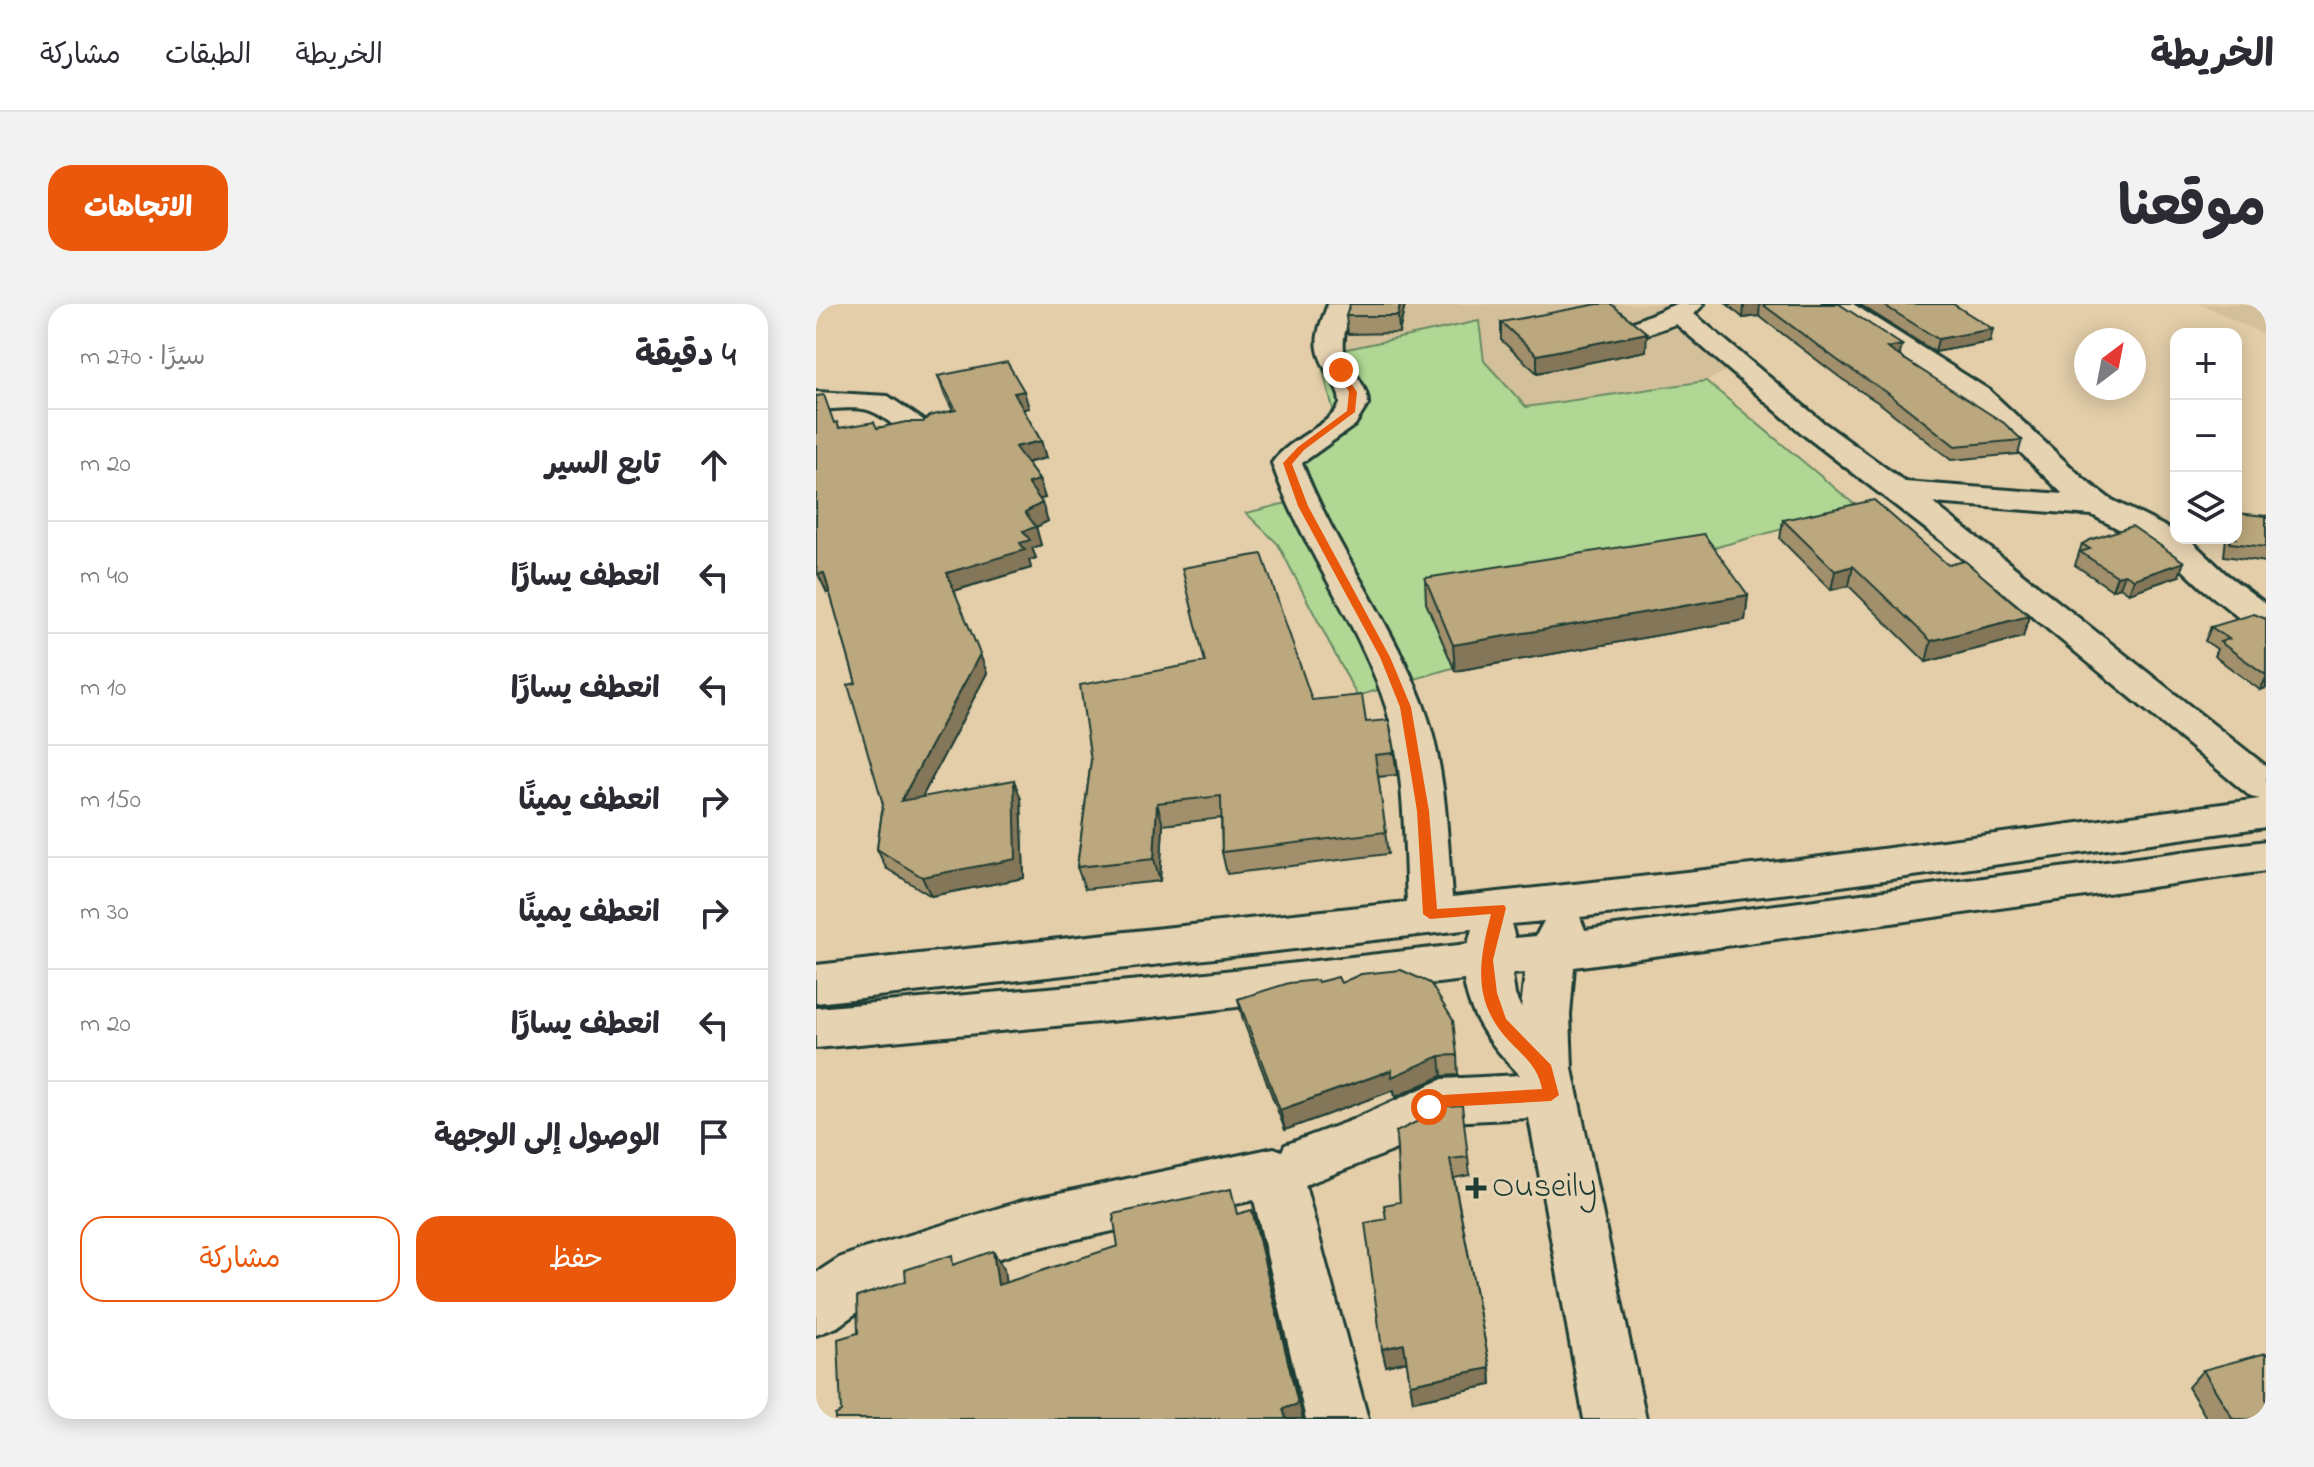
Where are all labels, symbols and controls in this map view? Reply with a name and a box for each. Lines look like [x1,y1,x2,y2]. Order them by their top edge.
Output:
text: الخريطة [2150,29,2274,85]
text: مشاركة [40,36,121,77]
text: الطبقات [165,36,251,77]
text: الخريطة [295,36,383,77]
button: الاتجاهات [48,165,228,251]
text: موقعنا [2118,170,2266,251]
north arrow [2074,328,2146,400]
map controls [2170,328,2242,544]
button: + [2170,328,2242,400]
text: 4 دقيقة [635,332,736,382]
text: سيرًا · 270 m [80,339,205,377]
route end [1323,352,1359,388]
button: − [2170,400,2242,472]
icon: ahead [692,443,736,487]
text: تابع السير [546,444,660,488]
text: 20 m [80,446,131,484]
button: layers [2170,472,2242,544]
icon: left [692,555,736,599]
text: انعطف يسارًا [511,556,660,600]
text: 40 m [80,558,129,596]
icon: left [692,667,736,711]
text: انعطف يسارًا [511,668,660,712]
text: 10 m [80,670,126,708]
icon: right [692,779,736,823]
text: انعطف يمينًا [519,780,660,824]
text: 150 m [80,782,141,820]
icon: right [692,891,736,935]
text: انعطف يمينًا [519,892,660,936]
text: 30 m [80,894,129,932]
icon: left [692,1003,736,1047]
text: انعطف يسارًا [511,1004,660,1048]
text: 20 m [80,1006,131,1044]
route start [1411,1089,1447,1125]
icon: arrive [692,1115,736,1159]
text: الوصول إلى الوجهة [434,1116,660,1160]
place label: Ouseily [1492,1163,1597,1213]
marker: Ouseily [1467,1179,1485,1197]
button: مشاركة [80,1216,400,1302]
button: حفظ [416,1216,736,1302]

